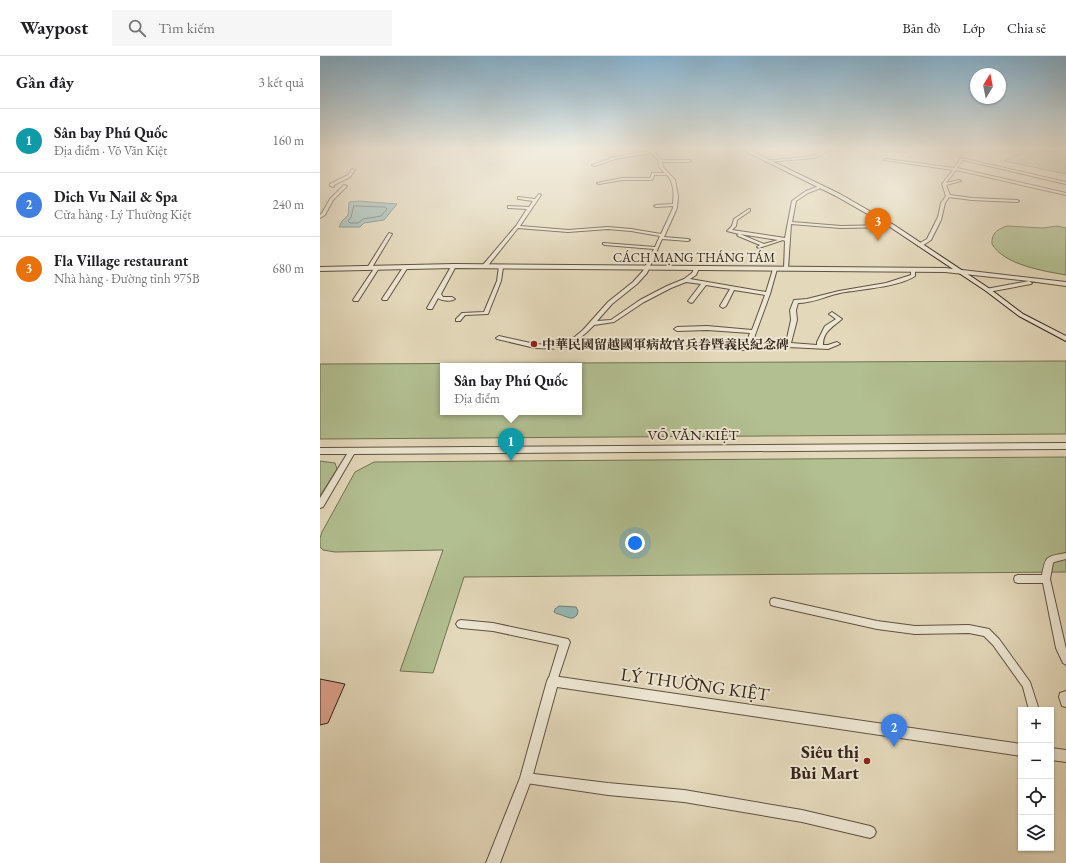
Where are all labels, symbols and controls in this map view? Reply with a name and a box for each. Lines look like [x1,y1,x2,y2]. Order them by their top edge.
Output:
search box [112,10,392,46]
text: Waypost [20,15,88,40]
icon: search [126,17,148,39]
text: Tìm kiếm [158,18,215,37]
text: Bản đồ [903,19,941,37]
text: Lớp [963,19,985,37]
text: Chia sẻ [1007,19,1046,37]
north arrow [970,68,1006,104]
text: Gần đây [16,71,74,93]
text: 3 kết quả [258,74,304,91]
text: Sân bay Phú Quốc [54,123,168,142]
text: 1 [26,132,32,149]
text: 160 m [273,132,304,149]
text: Địa điểm · Võ Văn Kiệt [54,142,167,159]
text: Dich Vu Nail & Spa [54,187,178,206]
text: 2 [26,196,32,213]
text: 240 m [273,196,304,213]
text: Cửa hàng · Lý Thường Kiệt [54,206,191,223]
pin: 3 [865,208,891,241]
street label: CÁCH MẠNG THÁNG TÁM [613,249,775,266]
text: Fla Village restaurant [54,251,188,270]
text: 3 [26,260,32,277]
text: 680 m [273,260,304,277]
text: Nhà hàng · Đường tỉnh 975B [54,270,200,287]
place label: 中華民國留越國軍病故官兵眷暨義民紀念碑 [542,336,789,353]
marker: 中華民國留越國軍病故官兵眷暨義民紀念碑 [529,339,539,349]
popup [440,363,582,415]
text: Sân bay Phú Quốc [454,371,568,390]
text: Địa điểm [454,390,500,407]
street label: VÕ VĂN KIỆT [647,425,740,444]
pin: 1 [498,428,524,461]
your location [625,533,645,553]
street label: LÝ THƯỜNG KIỆT [619,662,772,706]
map controls [1018,707,1054,851]
button: + [1018,707,1054,743]
pin: 2 [881,714,907,747]
place label: Siêu thị Bùi Mart [790,740,860,784]
button: − [1018,743,1054,779]
marker: Siêu thị Bùi Mart [862,756,872,766]
button: locate [1018,779,1054,815]
button: layers [1018,815,1054,851]

